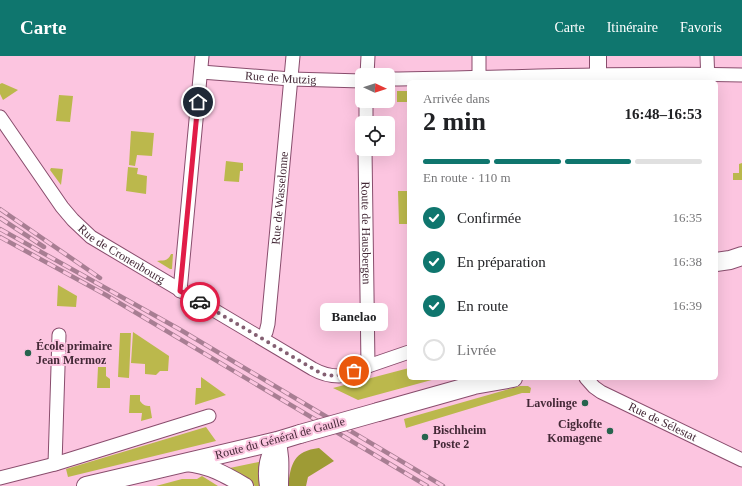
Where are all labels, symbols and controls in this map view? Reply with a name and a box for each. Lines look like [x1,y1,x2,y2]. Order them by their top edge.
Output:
text: Carte [20,17,66,38]
text: Carte [554,20,585,35]
text: Itinéraire [607,20,658,35]
text: Favoris [680,20,722,35]
street label: Rue de Mutzig [245,68,317,87]
north arrow [355,68,395,108]
map controls [355,68,395,156]
pin [181,85,215,119]
icon: home [187,91,209,113]
text: Arrivée dans [423,91,490,106]
text: 16:48–16:53 [625,106,702,122]
text: 2 min [423,107,486,136]
button: locate [355,116,395,156]
street label: Rue de Wasselonne [268,151,291,245]
text: En route · 110 m [423,170,511,185]
street label: Route de Hausbergen [358,181,374,285]
icon: check [423,207,445,229]
text: Confirmée [457,210,521,226]
text: 16:35 [672,210,702,225]
street label: Rue de Cronenbourg [75,222,167,286]
icon: check [423,251,445,273]
text: En préparation [457,254,546,270]
text: 16:38 [672,254,702,269]
courier [180,282,220,322]
icon: car [189,291,211,313]
icon: check [423,295,445,317]
text: En route [457,298,508,314]
text: 16:39 [672,298,702,313]
callout: Banelao [320,303,388,331]
text: Banelao [332,309,376,324]
place label: École primaire Jean Mermoz [36,339,113,367]
text: Livrée [457,342,496,358]
marker: École primaire Jean Mermoz [23,348,33,358]
pin [337,354,371,388]
icon: bag [343,360,365,382]
place label: Lavolinge [526,396,578,410]
marker: Lavolinge [580,398,590,408]
street label: Rue de Sélestat [626,399,700,444]
street label: Route du Général de Gaulle [213,414,347,462]
place label: Cigkofte Komagene [547,417,603,445]
place label: Bischheim Poste 2 [433,423,486,451]
marker: Cigkofte Komagene [605,426,615,436]
marker: Bischheim Poste 2 [420,432,430,442]

